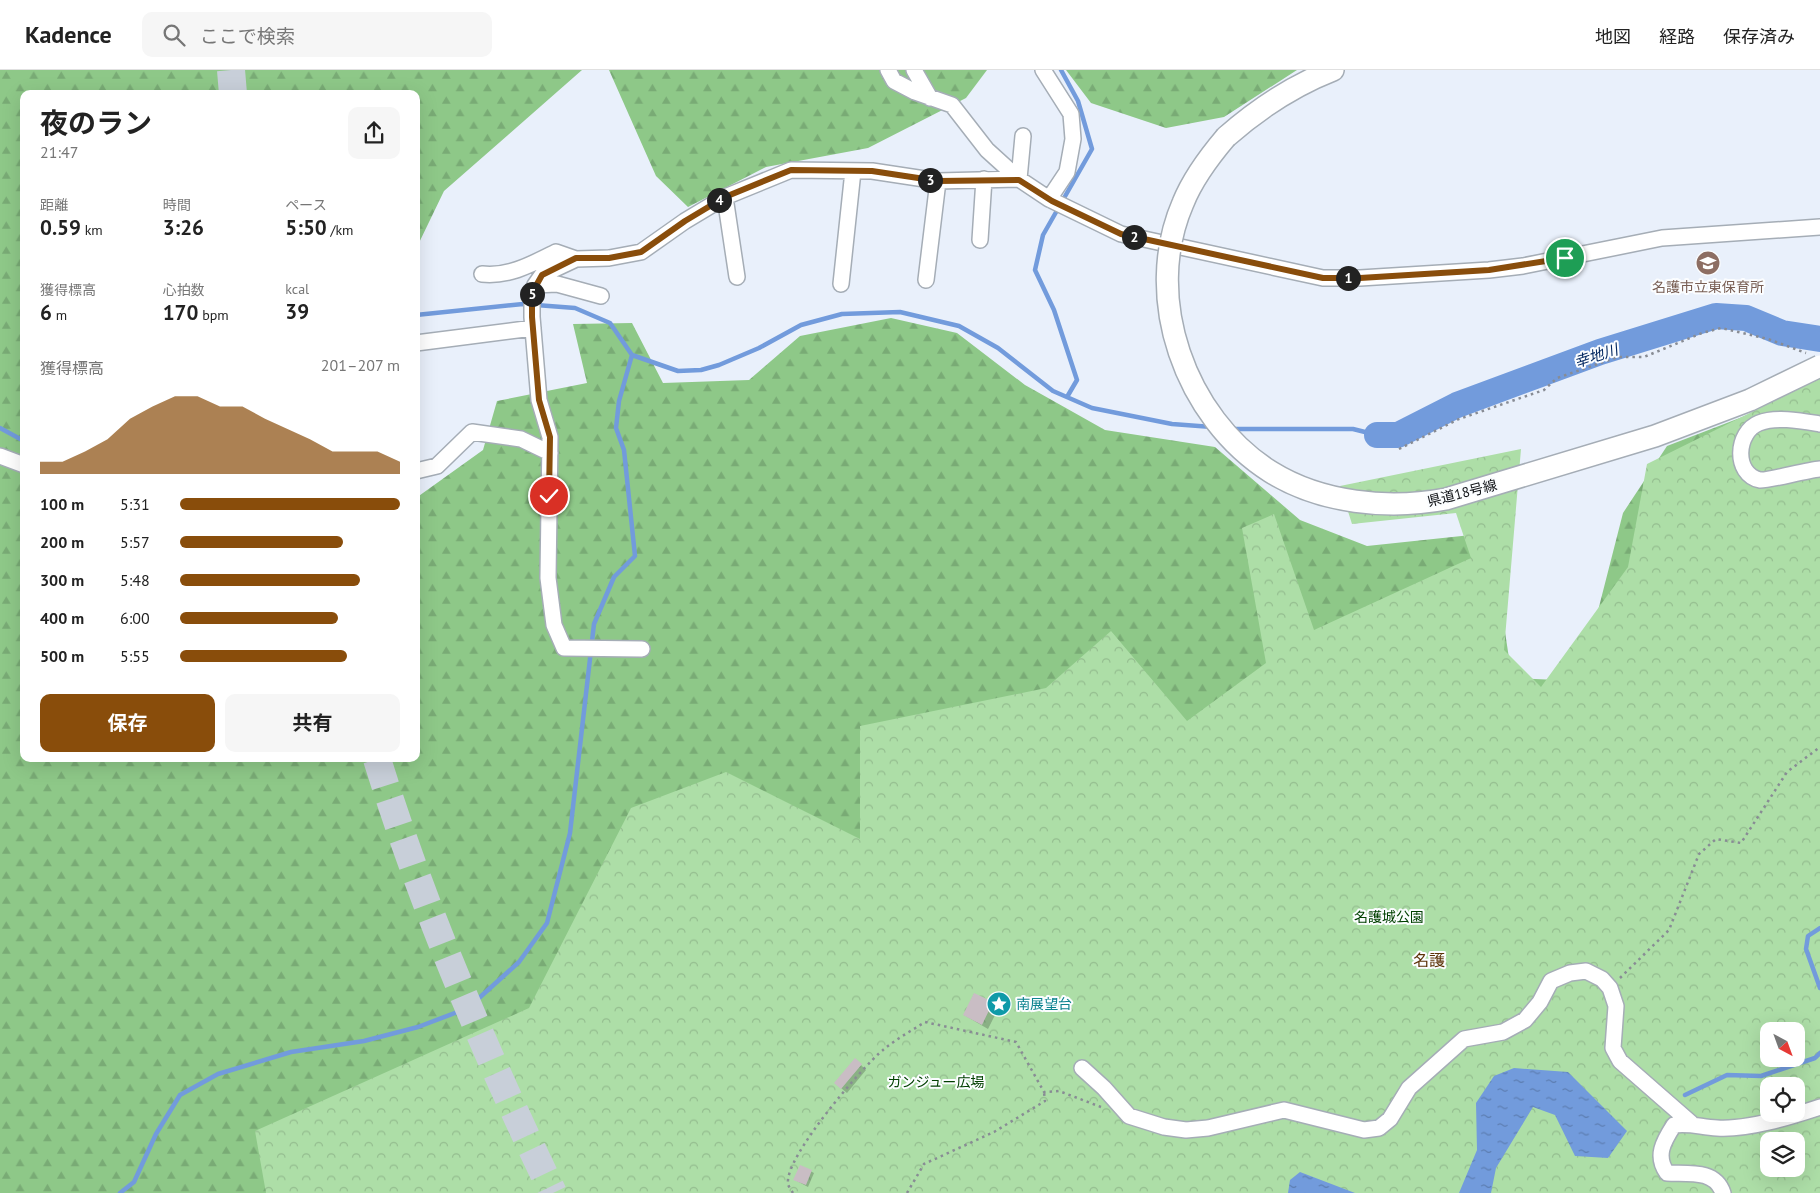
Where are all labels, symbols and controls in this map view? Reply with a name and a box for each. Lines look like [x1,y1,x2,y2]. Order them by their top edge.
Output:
search box [142,12,492,57]
text: Kadence [25,19,112,50]
icon: search [160,21,188,49]
text: ここで検索 [200,24,295,48]
text: 地図 [1595,25,1631,48]
text: 経路 [1659,25,1695,48]
text: 保存済み [1723,25,1795,48]
text: 夜のラン [40,104,152,141]
button: share [348,107,400,159]
text: 21:47 [40,142,78,162]
pin: 3 [918,168,942,192]
text: 3 [927,171,934,189]
pin: 4 [706,188,732,212]
text: 4 [716,191,723,209]
text: 距離 [40,196,68,214]
text: 時間 [163,196,191,214]
text: ペース [285,196,327,214]
text: 0.59 [40,214,81,241]
text: 3:26 [163,214,204,241]
text: 5:50 [285,214,327,241]
text: km [81,221,103,239]
text: /km [327,221,353,239]
pin: 2 [1122,224,1146,250]
text: 2 [1131,228,1138,246]
pin [1544,237,1586,279]
icon: arrive [1551,244,1579,272]
school or university icon: 名護市立東保育所 [1695,250,1721,276]
pin: 1 [1336,266,1360,290]
text: 1 [1345,269,1352,287]
place label: 名護市立東保育所 [1652,278,1764,296]
text: kcal [285,280,309,298]
text: 獲得標高 [40,281,96,299]
text: 心拍数 [163,281,205,299]
pin: 5 [520,282,544,306]
text: 5 [529,285,536,303]
text: 39 [285,298,309,325]
text: 6 [40,299,52,326]
text: 170 [163,299,198,326]
text: m [52,306,67,324]
text: bpm [198,306,229,324]
water label: 幸地川 [1572,339,1622,372]
text: 201–207 m [321,355,400,375]
text: 獲得標高 [40,358,104,378]
pin [528,475,570,517]
street label: 県道18号線 [1425,476,1499,510]
icon: check [535,482,563,510]
text: 100 m [40,494,84,514]
text: 5:31 [120,494,150,514]
text: 200 m [40,532,84,552]
text: 5:57 [120,532,150,552]
text: 300 m [40,570,84,590]
text: 5:48 [120,570,150,590]
text: 400 m [40,608,84,628]
text: 6:00 [120,608,150,628]
text: 500 m [40,646,84,666]
text: 5:55 [120,646,150,666]
button: 保存 [40,694,215,752]
button: 共有 [225,694,400,752]
park label: 名護城公園 [1354,908,1424,926]
district label: 名護 [1413,950,1445,970]
place icon: 南展望台 [986,991,1012,1017]
place label: 南展望台 [1016,995,1072,1013]
north arrow [1760,1022,1805,1068]
map controls [1760,1022,1805,1177]
park label: ガンジュー広場 [887,1073,985,1091]
button: locate [1760,1077,1805,1122]
button: layers [1760,1132,1805,1177]

